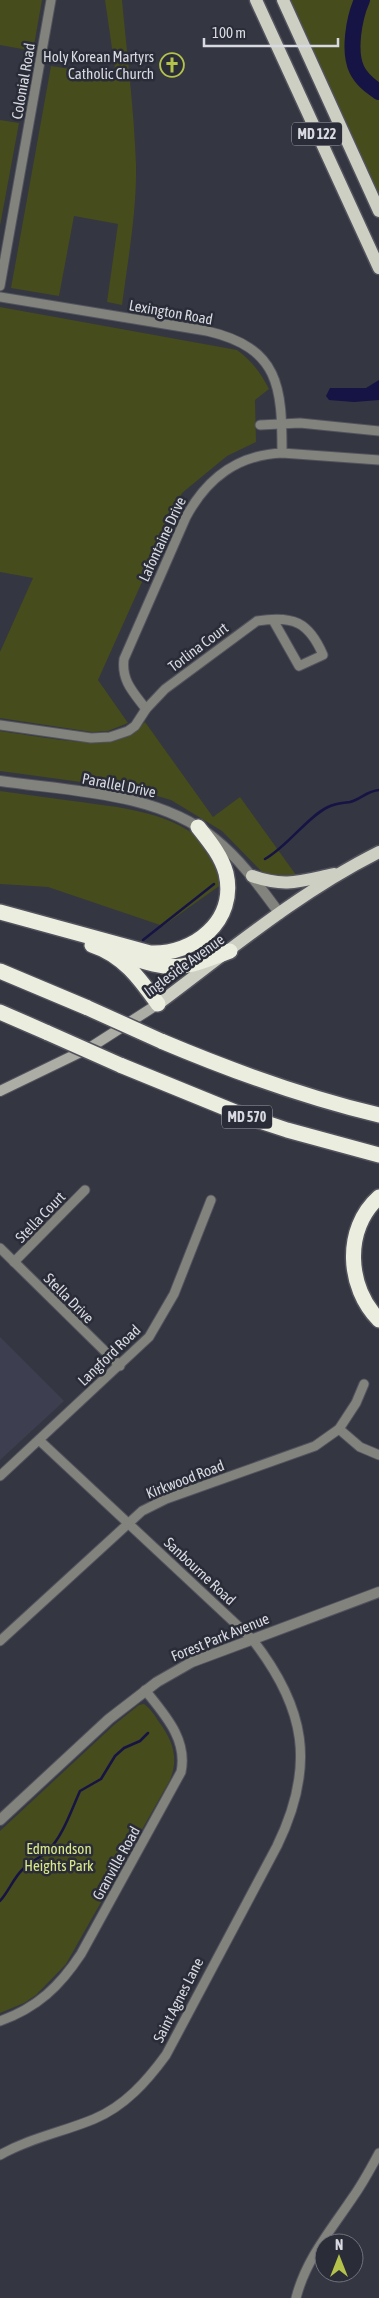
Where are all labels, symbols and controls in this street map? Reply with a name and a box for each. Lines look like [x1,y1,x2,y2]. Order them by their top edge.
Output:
scale bar [204,15,338,47]
text: 100 m [212,24,246,41]
street label: Colonial Road [8,42,38,120]
place label: Holy Korean Martyrs Catholic Church [43,48,154,82]
church icon: Holy Korean Martyrs Catholic Church [159,52,185,78]
road number: MD 122 [292,122,342,146]
street label: Lexington Road [128,296,214,328]
street label: Lafontaine Drive [135,494,189,584]
street label: Torlina Court [165,619,231,675]
street label: Parallel Drive [81,770,158,801]
street label: Ingleside Avenue [141,930,227,1000]
road number: MD 570 [222,1106,272,1128]
street label: Stella Court [12,1188,68,1246]
street label: Stella Drive [41,1270,98,1327]
street label: Langford Road [74,1321,144,1389]
street label: Kirkwood Road [143,1456,227,1502]
street label: Sanbourne Road [161,1534,239,1608]
street label: Forest Park Avenue [168,1610,272,1664]
street label: Granville Road [89,1823,143,1903]
park label: Edmondson Heights Park [24,1840,94,1874]
street label: Saint Agnes Lane [149,1955,207,2045]
north arrow [314,2233,364,2283]
text: N [335,2237,343,2253]

